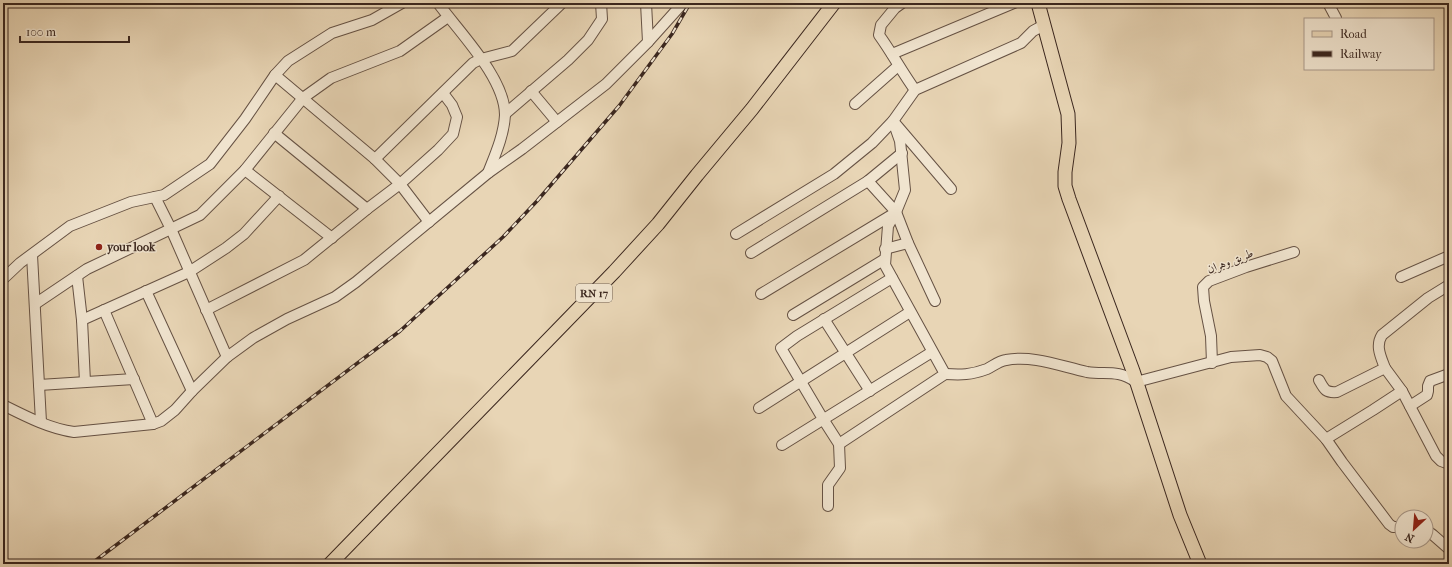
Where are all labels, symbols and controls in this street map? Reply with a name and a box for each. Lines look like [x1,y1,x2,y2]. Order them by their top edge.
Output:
scale bar [20,18,129,44]
legend [1304,18,1434,70]
text: 100 m [26,25,56,39]
text: Road [1340,27,1367,41]
text: Railway [1340,47,1382,61]
place label: your look [106,240,156,255]
marker: your look [94,242,104,252]
street label: طريق وهران [1205,246,1256,277]
road number: RN 17 [576,284,612,302]
north arrow [1394,509,1434,549]
text: N [1403,530,1416,545]

